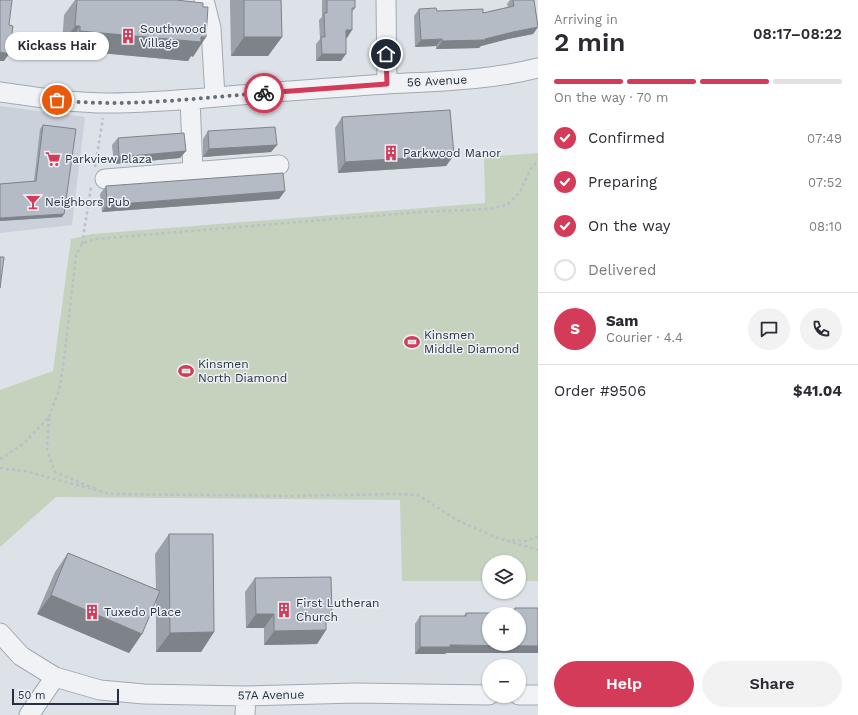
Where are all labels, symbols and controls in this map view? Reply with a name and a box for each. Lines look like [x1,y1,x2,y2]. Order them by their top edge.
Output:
text: Arriving in [554,12,618,27]
place label: Southwood Village [140,22,206,50]
text: 08:17–08:22 [753,25,842,43]
building icon: Southwood Village [119,27,137,45]
text: 2 min [554,27,625,57]
callout: Kickass Hair [5,32,109,60]
pin [369,37,403,71]
text: Kickass Hair [18,38,97,53]
icon: home [375,43,397,65]
street label: 56 Avenue [407,72,468,90]
courier [244,73,284,113]
icon: bike [253,82,275,104]
pin [40,83,74,117]
icon: bag [46,89,68,111]
text: On the way · 70 m [554,90,668,105]
icon: check [554,127,576,149]
text: Confirmed [588,129,665,147]
text: 07:49 [807,131,842,146]
building icon: Parkwood Manor [382,144,400,162]
place label: Parkwood Manor [403,146,501,160]
supermarket icon: Parkview Plaza [44,150,62,168]
place label: Parkview Plaza [65,152,152,166]
icon: check [554,171,576,193]
text: Preparing [588,173,657,191]
text: 07:52 [808,175,842,190]
bar icon: Neighbors Pub [24,193,42,211]
place label: Neighbors Pub [45,195,130,209]
icon: check [554,215,576,237]
text: On the way [588,217,670,235]
text: 08:10 [809,219,842,234]
text: Delivered [588,261,656,279]
button: chat [748,308,790,350]
button: phone [800,308,842,350]
text: Sam [606,312,638,330]
text: S [570,320,580,338]
place label: Kinsmen Middle Diamond [424,328,519,356]
text: Courier · 4.4 [606,330,683,345]
sports icon: Kinsmen Middle Diamond [403,333,421,351]
place label: Kinsmen North Diamond [198,357,287,385]
sports icon: Kinsmen North Diamond [177,362,195,380]
text: Order #9506 [554,382,646,400]
text: $41.04 [793,382,842,400]
map controls [482,555,526,703]
button: layers [482,555,526,599]
place label: First Lutheran Church [296,596,379,624]
building icon: First Lutheran Church [275,601,293,619]
building icon: Tuxedo Place [83,603,101,621]
place label: Tuxedo Place [104,605,181,619]
button: + [482,607,526,651]
button: − [482,659,526,703]
button: Help [554,661,694,707]
button: Share [702,661,842,707]
scale bar [12,687,119,706]
street label: 57A Avenue [238,687,304,703]
text: 50 m [18,689,45,702]

